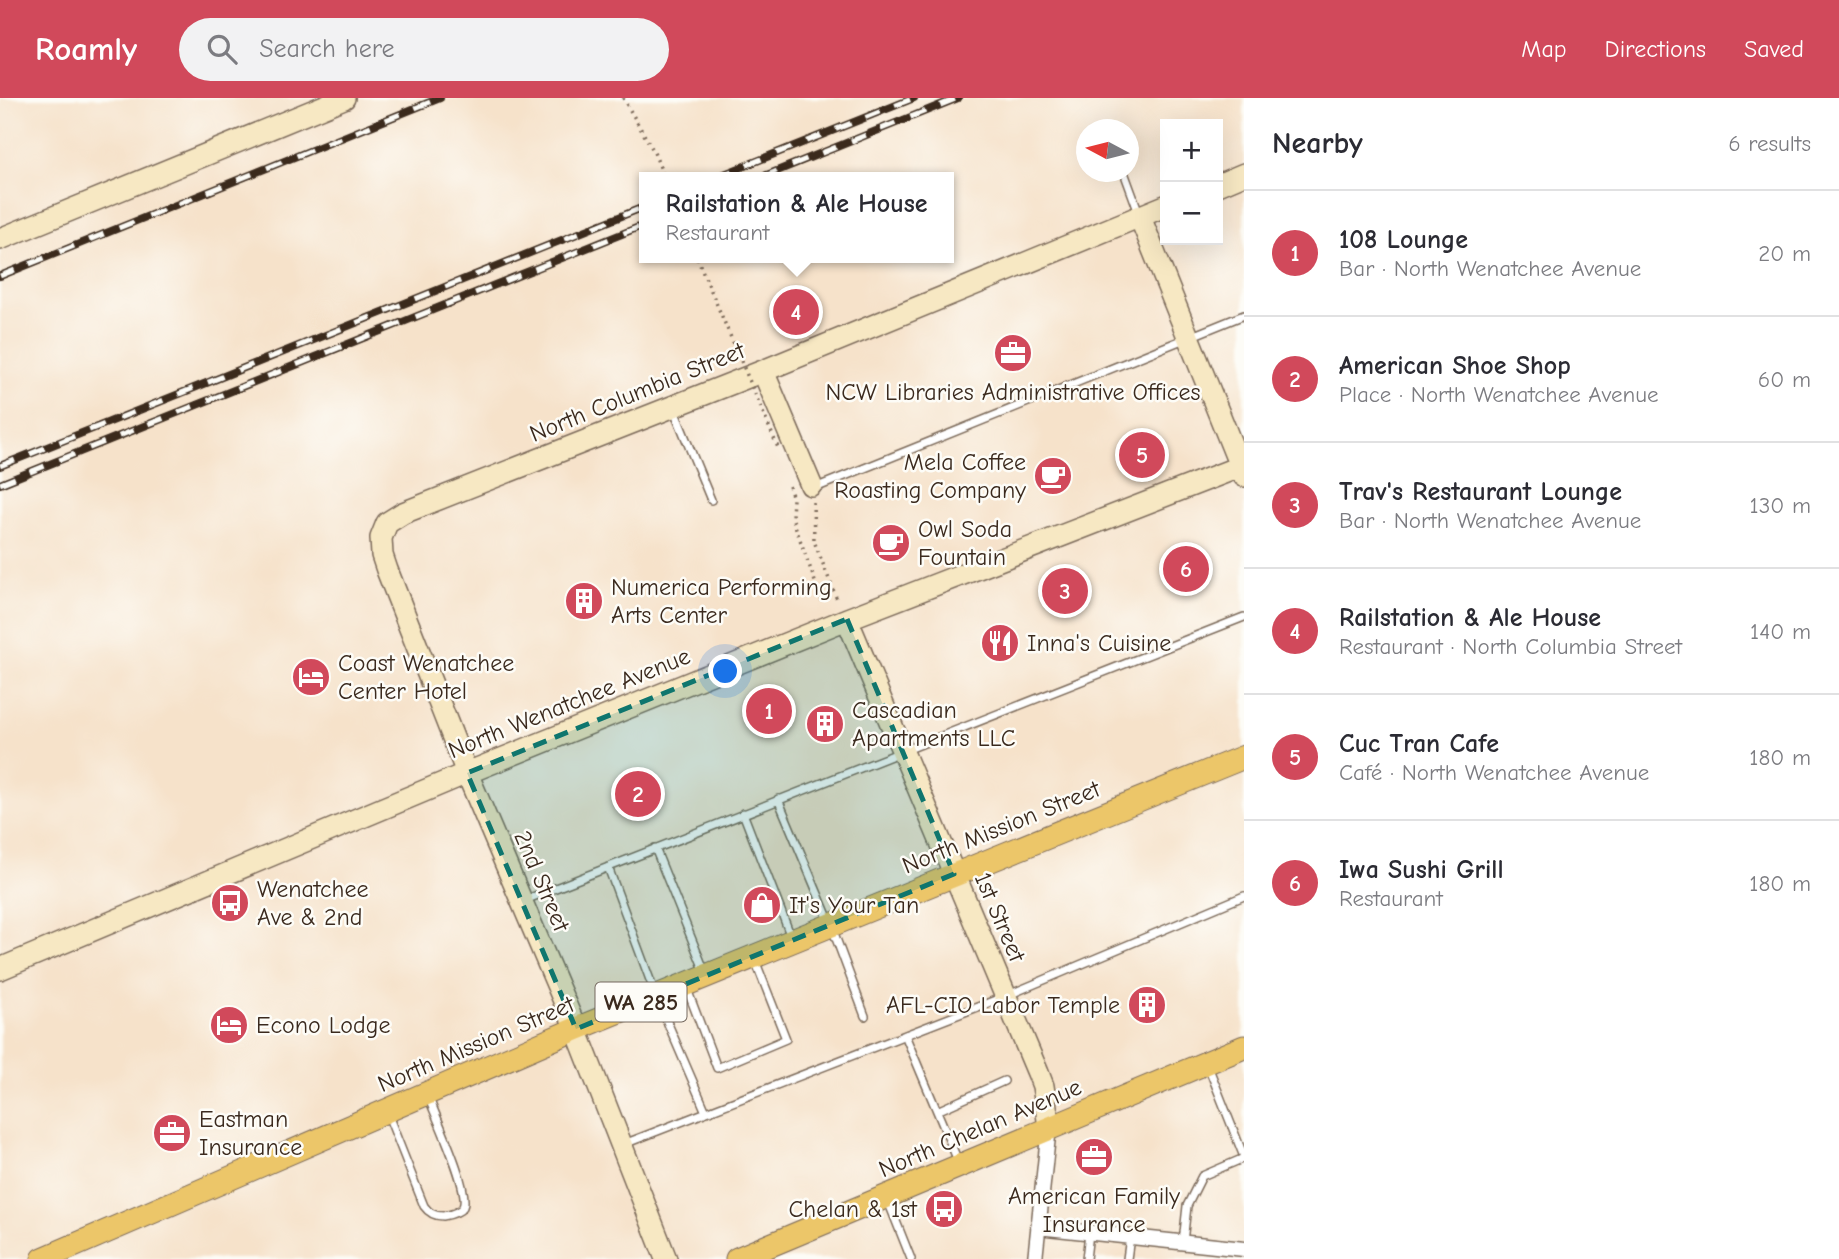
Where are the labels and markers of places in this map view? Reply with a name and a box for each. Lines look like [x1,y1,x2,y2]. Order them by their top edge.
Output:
pin: 4 [773,286,819,338]
office icon: NCW Libraries Administrative Offices [992,332,1034,374]
place label: NCW Libraries Administrative Offices [826,378,1200,406]
pin: 5 [1119,429,1165,481]
place label: Mela Coffee Roasting Company [834,448,1026,504]
cafe icon: Mela Coffee Roasting Company [1032,455,1074,497]
place label: Owl Soda Fountain [918,515,1012,571]
cafe icon: Owl Soda Fountain [870,522,912,564]
pin: 6 [1163,543,1209,595]
pin: 3 [1042,565,1088,617]
place label: Numerica Performing Arts Center [611,573,832,629]
building icon: Numerica Performing Arts Center [563,580,605,622]
restaurant icon: Inna's Cuisine [979,622,1021,664]
place label: Inna's Cuisine [1027,629,1171,657]
place label: Coast Wenatchee Center Hotel [338,649,514,705]
hotel icon: Coast Wenatchee Center Hotel [290,656,332,698]
pin: 1 [746,685,792,737]
place label: Cascadian Apartments LLC [852,696,1015,752]
building icon: Cascadian Apartments LLC [804,703,846,745]
pin: 2 [615,768,661,820]
place label: Wenatchee Ave & 2nd [257,875,369,931]
bus stop icon: Wenatchee Ave & 2nd [209,882,251,924]
shop icon: It's Your Tan [741,884,783,926]
place label: It's Your Tan [789,891,919,919]
building icon: AFL-CIO Labor Temple [1126,984,1168,1026]
place label: AFL-CIO Labor Temple [886,991,1120,1019]
hotel icon: Econo Lodge [208,1004,250,1046]
place label: Econo Lodge [256,1011,390,1039]
place label: Eastman Insurance [199,1105,302,1161]
office icon: Eastman Insurance [151,1112,193,1154]
office icon: American Family Insurance [1073,1136,1115,1178]
place label: American Family Insurance [1008,1182,1180,1238]
bus stop icon: Chelan & 1st [923,1188,965,1230]
place label: Chelan & 1st [789,1195,918,1223]

